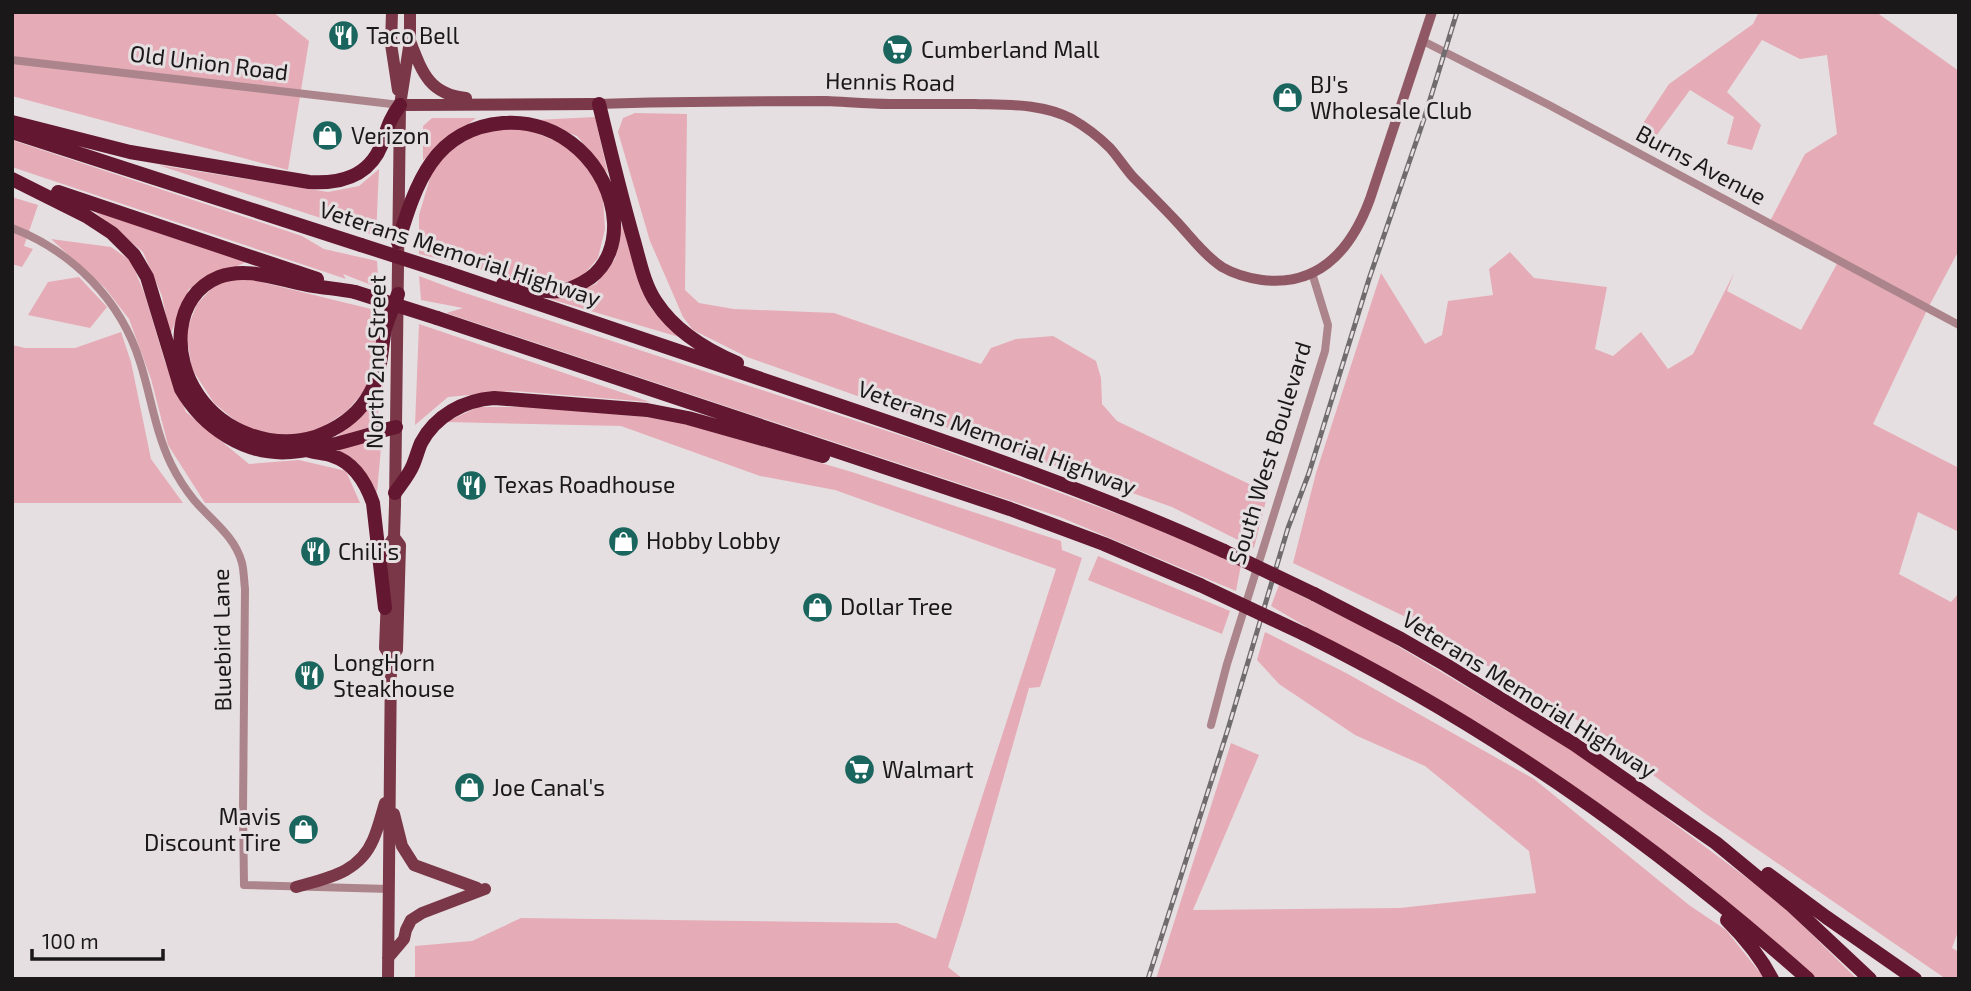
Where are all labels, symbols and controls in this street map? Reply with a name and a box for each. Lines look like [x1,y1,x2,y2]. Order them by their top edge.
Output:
restaurant icon: Taco Bell [326,19,360,53]
place label: Taco Bell [366,21,460,49]
supermarket icon: Cumberland Mall [881,33,915,67]
place label: Cumberland Mall [921,35,1100,63]
street label: Old Union Road [128,38,290,86]
street label: Hennis Road [825,66,955,96]
place label: BJ's Wholesale Club [1310,70,1472,124]
shop icon: BJ's Wholesale Club [1270,81,1304,115]
street label: Burns Avenue [1632,118,1771,210]
shop icon: Verizon [311,119,345,153]
place label: Verizon [351,121,430,149]
street label: Veterans Memorial Highway [316,194,605,312]
street label: North 2nd Street [359,274,391,449]
street label: South West Boulevard [1222,338,1316,568]
street label: Veterans Memorial Highway [854,374,1140,501]
restaurant icon: Texas Roadhouse [454,468,488,502]
place label: Texas Roadhouse [494,470,675,498]
shop icon: Hobby Lobby [606,524,640,558]
place label: Hobby Lobby [646,526,780,554]
restaurant icon: Chili's [298,535,332,569]
place label: Chili's [338,537,399,565]
street label: Bluebird Lane [206,568,236,712]
shop icon: Dollar Tree [800,590,834,624]
place label: Dollar Tree [840,592,953,620]
street label: Veterans Memorial Highway [1397,604,1662,784]
place label: LongHorn Steakhouse [333,648,455,702]
restaurant icon: LongHorn Steakhouse [293,659,327,693]
supermarket icon: Walmart [842,753,876,787]
place label: Walmart [882,755,974,783]
shop icon: Joe Canal's [452,771,486,805]
place label: Joe Canal's [492,773,605,801]
place label: Mavis Discount Tire [144,802,281,856]
shop icon: Mavis Discount Tire [287,813,321,847]
scale bar [32,918,163,962]
text: 100 m [42,928,99,953]

